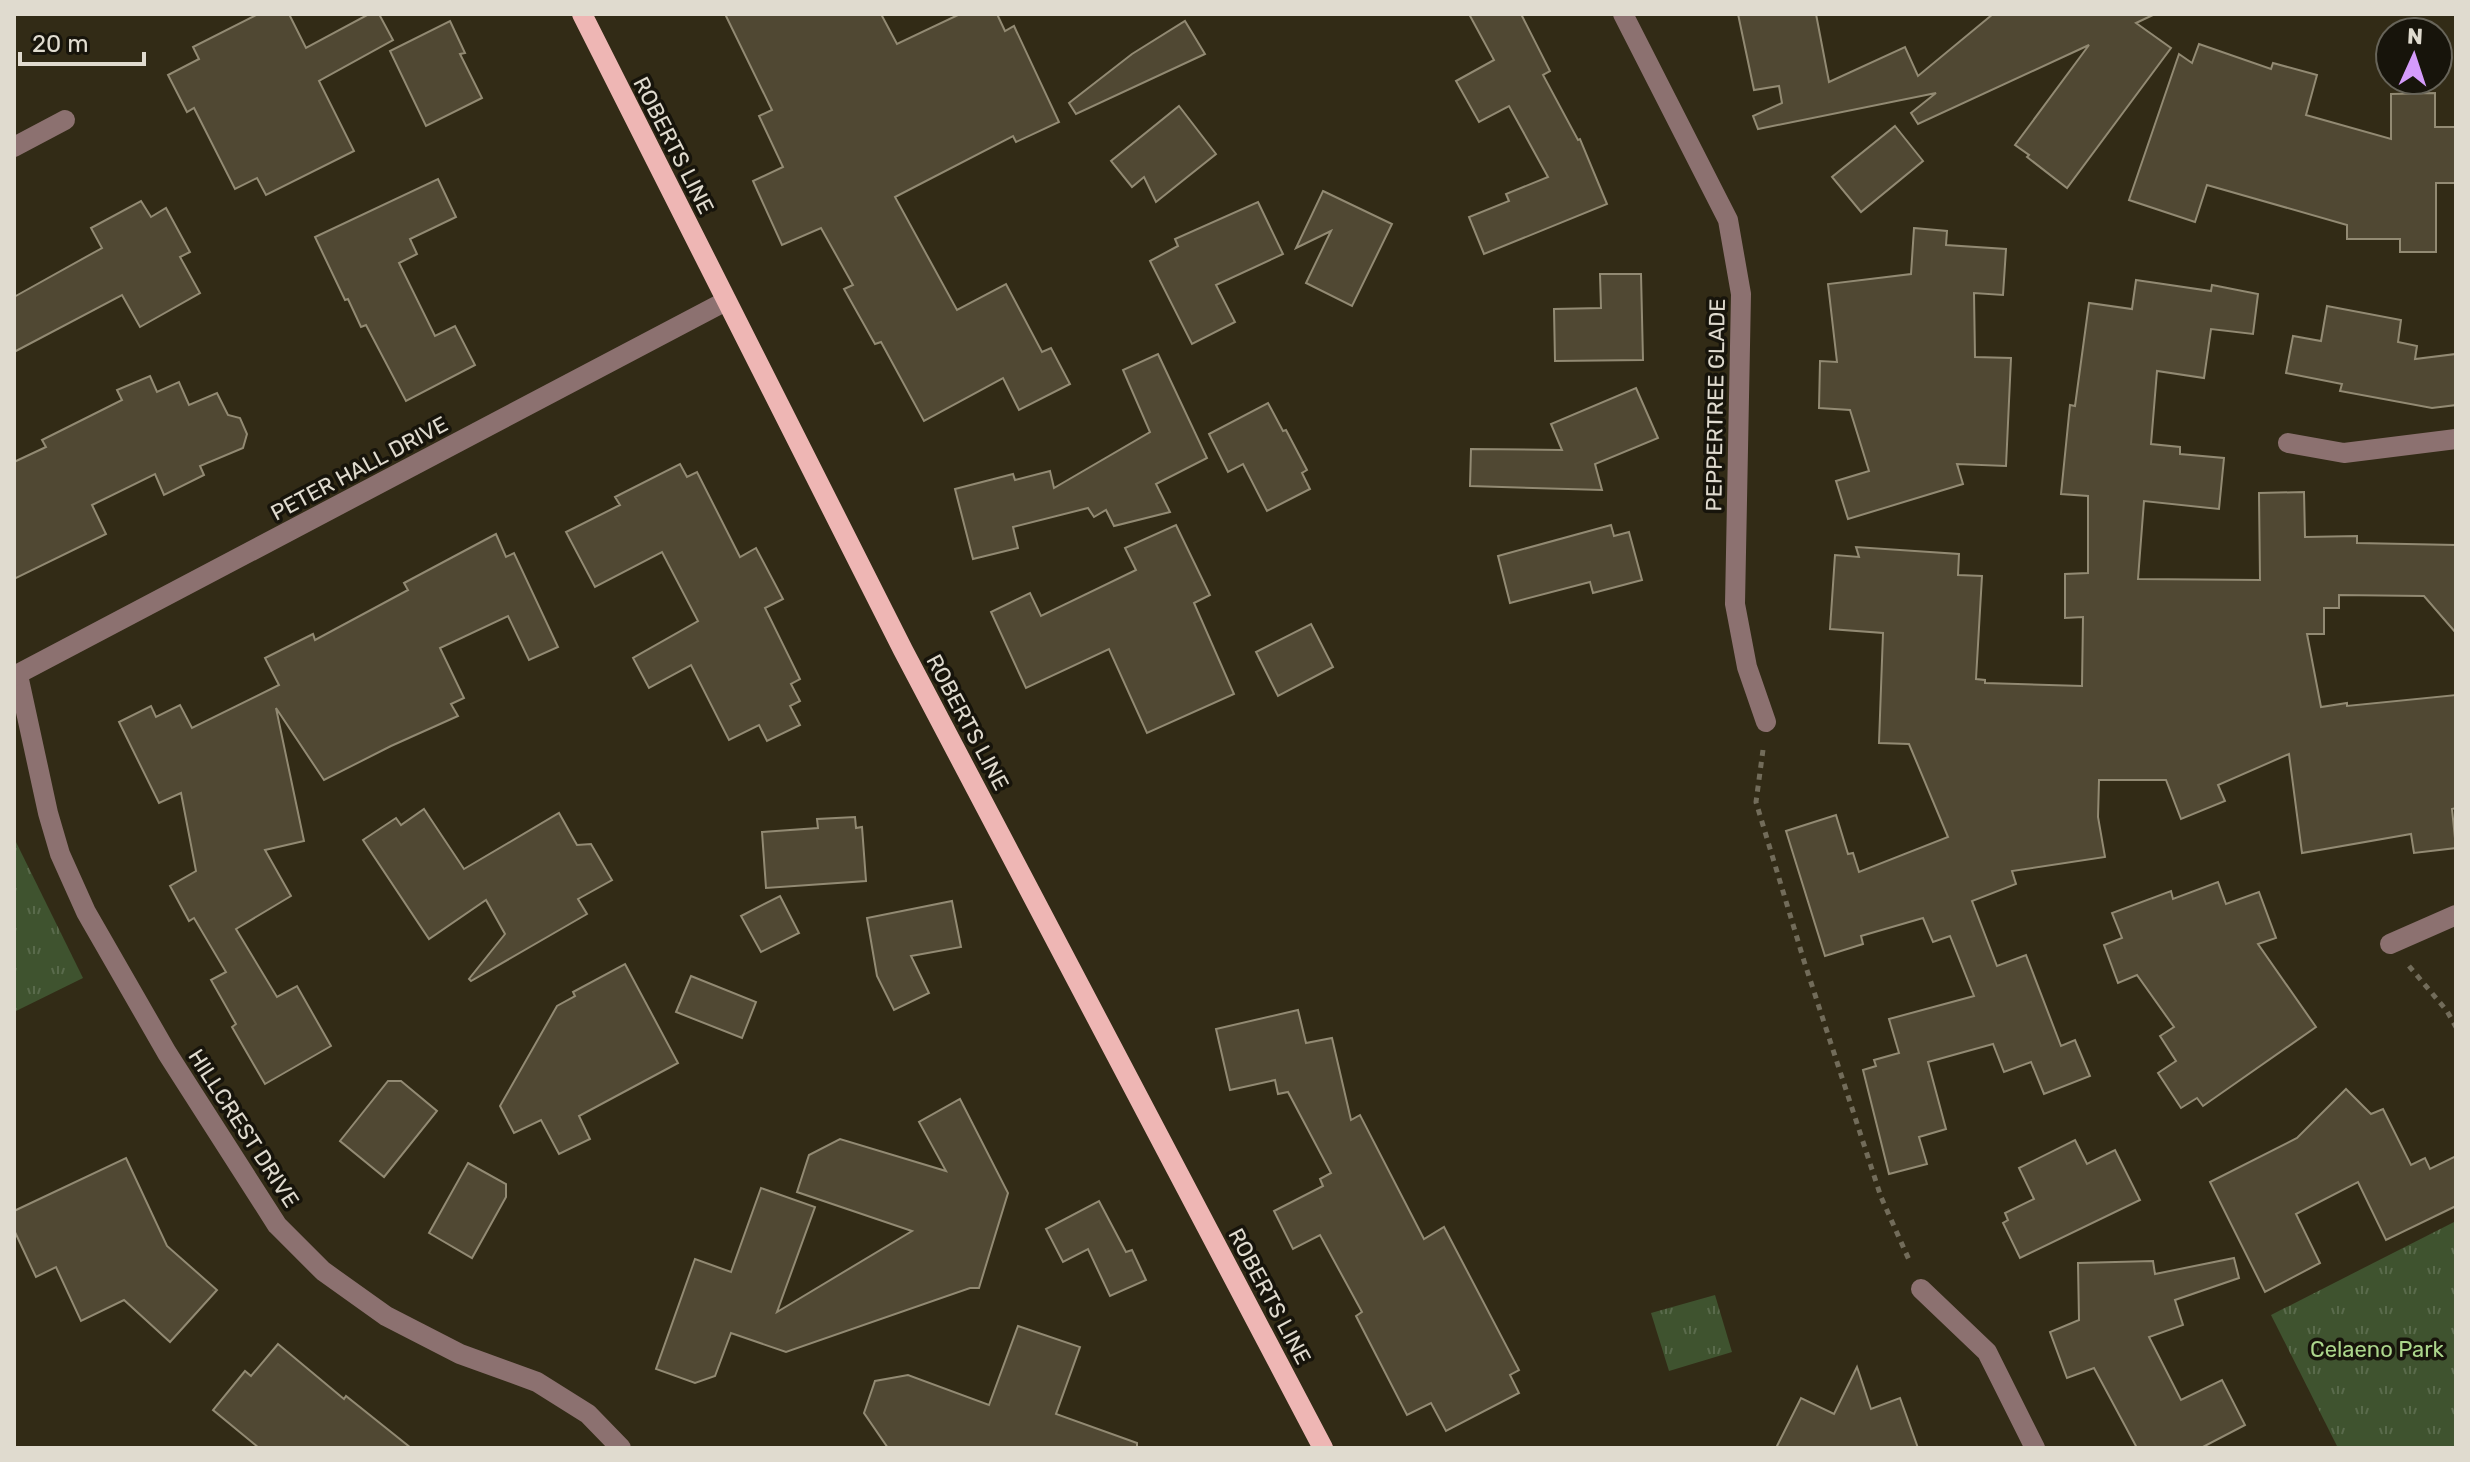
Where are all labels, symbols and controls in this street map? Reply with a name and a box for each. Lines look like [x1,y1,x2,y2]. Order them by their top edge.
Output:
scale bar [20,16,144,66]
north arrow [2374,16,2454,96]
text: N [2406,23,2424,50]
text: 20 m [32,30,89,58]
street label: ROBERTS LINE [627,72,720,218]
street label: PEPPERTREE GLADE [1700,298,1731,512]
street label: PETER HALL DRIVE [266,410,452,527]
street label: ROBERTS LINE [920,650,1015,795]
street label: HILLCREST DRIVE [182,1044,305,1212]
street label: ROBERTS LINE [1222,1224,1317,1369]
park label: Celaeno Park [2310,1336,2445,1363]

